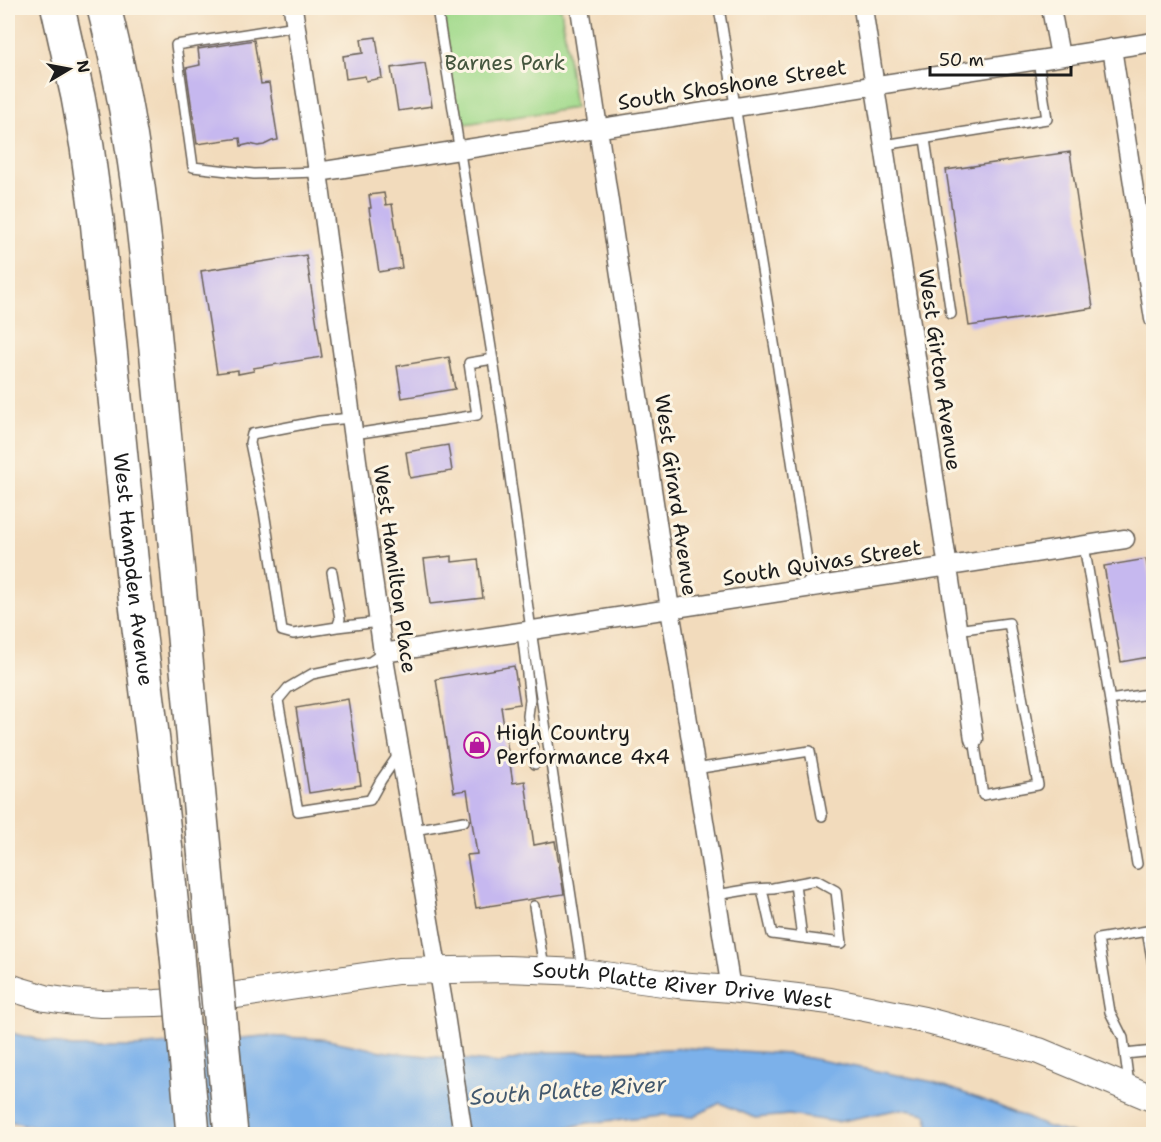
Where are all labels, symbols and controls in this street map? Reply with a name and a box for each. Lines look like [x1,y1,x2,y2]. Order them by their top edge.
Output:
north arrow [39,39,99,99]
scale bar [930,39,1071,77]
text: 50 m [939,48,984,72]
park label: Barnes Park [444,49,566,77]
street label: South Shoshone Street [616,53,848,117]
text: N [72,58,95,75]
street label: West Girton Avenue [912,267,968,473]
street label: West Girard Avenue [648,392,704,598]
street label: West Hampden Avenue [107,451,160,688]
street label: West Hamilton Place [367,463,423,675]
street label: South Quivas Street [720,533,924,593]
place label: High Country Performance 4x4 [496,719,670,771]
shop icon: High Country Performance 4x4 [462,730,492,760]
street label: South Platte River Drive West [532,956,834,1015]
water label: South Platte River [469,1069,668,1112]

